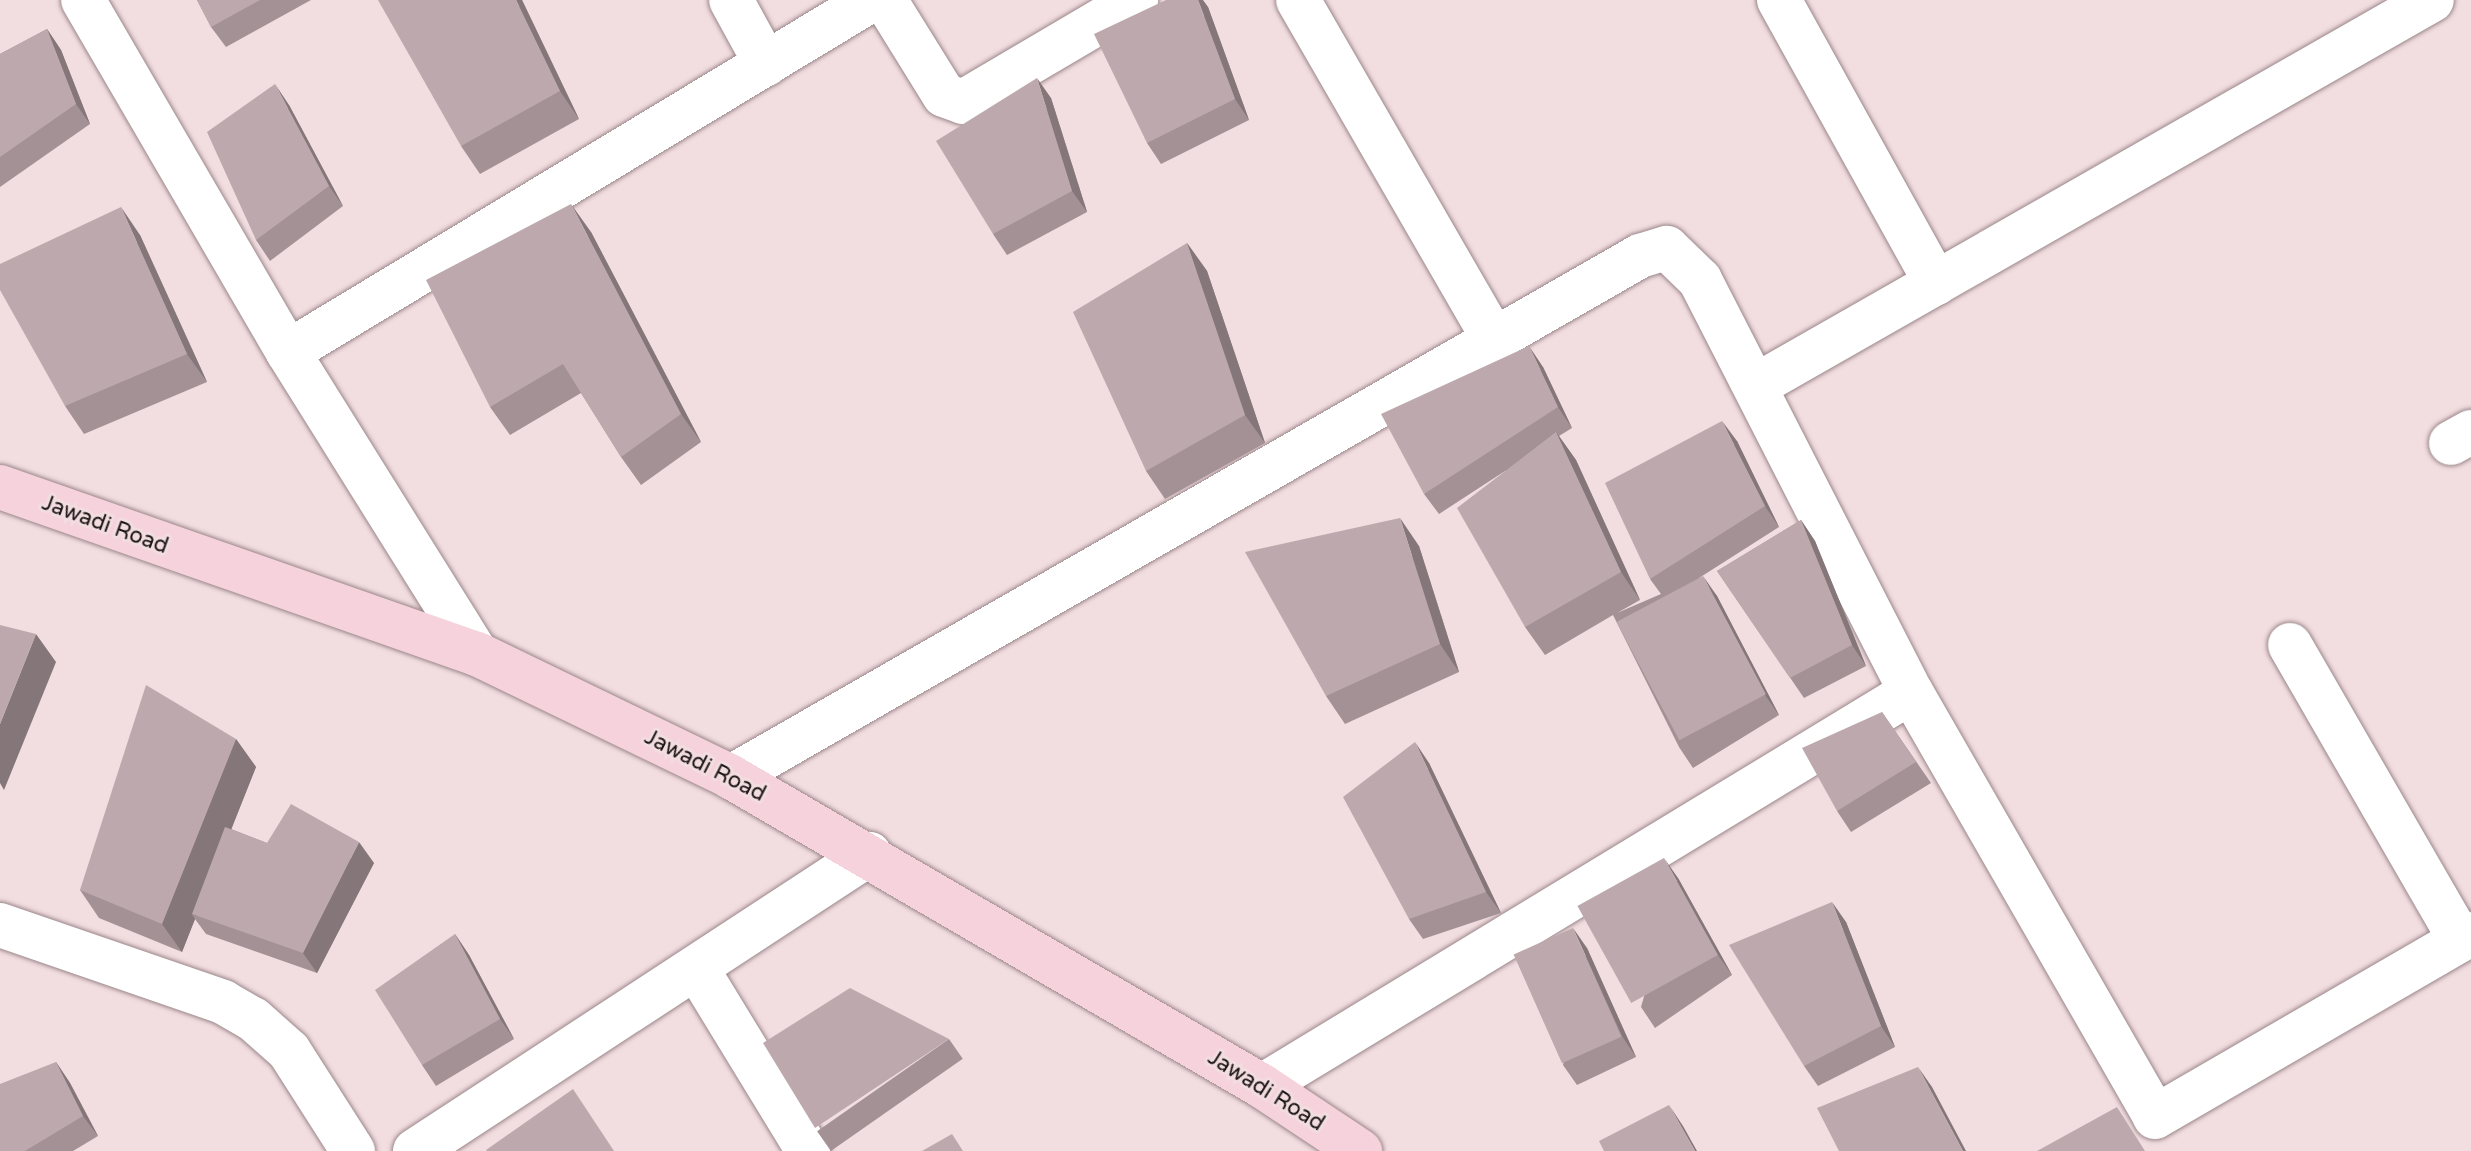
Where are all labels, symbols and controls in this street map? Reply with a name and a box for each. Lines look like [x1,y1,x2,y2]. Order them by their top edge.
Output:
street label: Jawadi Road [38,490,172,560]
street label: Jawadi Road [640,724,770,808]
street label: Jawadi Road [1203,1045,1329,1137]

